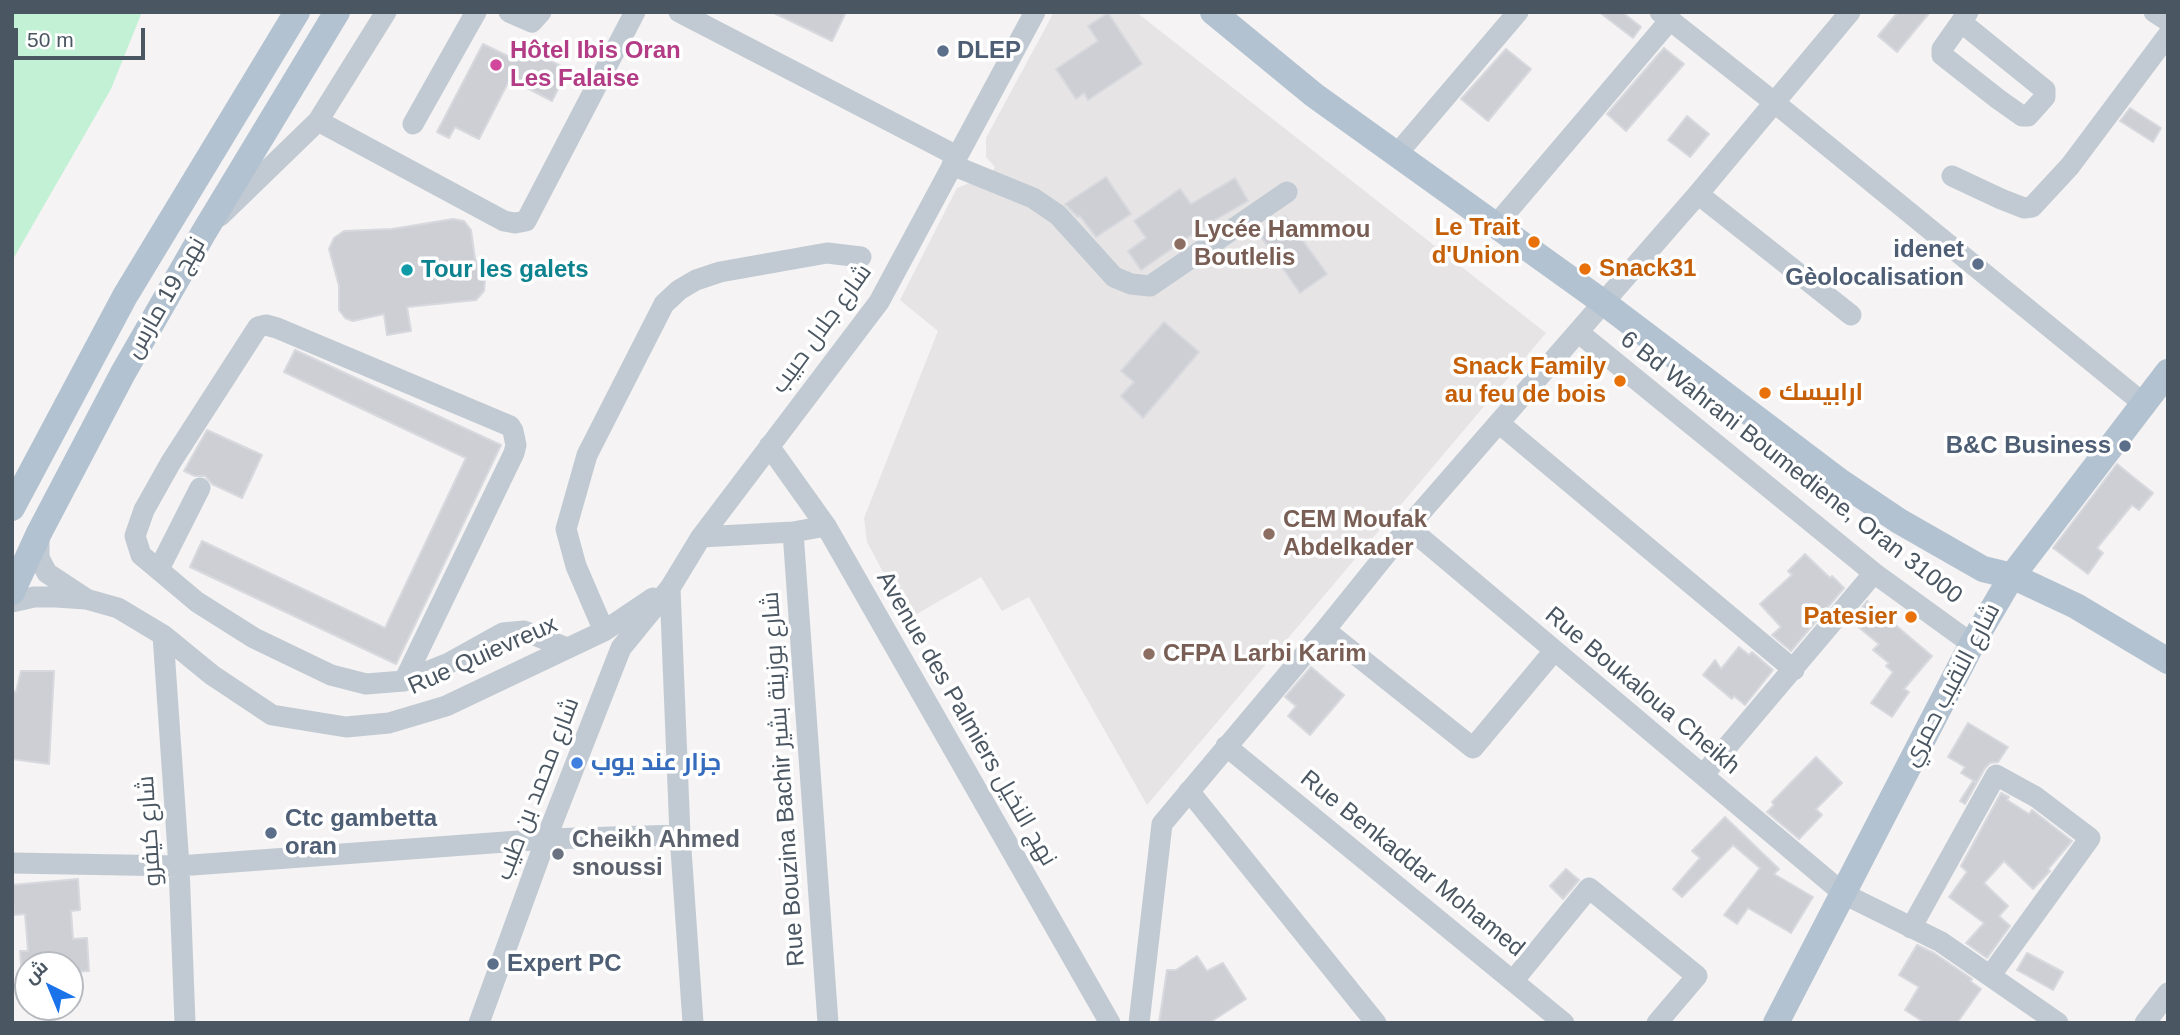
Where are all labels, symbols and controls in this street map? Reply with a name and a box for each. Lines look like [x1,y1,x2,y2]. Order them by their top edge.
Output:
scale bar [18,14,149,58]
text: 50 m [27,28,74,51]
place label: Hôtel Ibis Oran Les Falaise [510,37,681,93]
place label: DLEP [957,37,1021,65]
marker: DLEP [935,43,951,59]
marker: Hôtel Ibis Oran Les Falaise [488,57,504,73]
place label: Le Trait d'Union [1432,214,1520,270]
place label: Lycée Hammou Boutlelis [1194,216,1371,272]
street label: نهج 19 مارس [120,232,212,364]
marker: Le Trait d'Union [1526,234,1542,250]
marker: Lycée Hammou Boutlelis [1172,236,1188,252]
place label: idenet Gèolocalisation [1785,236,1964,292]
place label: Snack31 [1599,255,1696,283]
place label: Tour les galets [421,256,589,284]
marker: idenet Gèolocalisation [1970,256,1986,272]
street label: شارع جلال حبيب [766,259,878,399]
marker: Snack31 [1577,261,1593,277]
marker: Tour les galets [399,262,415,278]
street label: 6 Bd Wahrani Boumediene, Oran 31000 [1614,326,1968,610]
place label: Snack Family au feu de bois [1445,353,1606,409]
marker: Snack Family au feu de bois [1612,373,1628,389]
place label: ارابيسك [1779,379,1863,407]
marker: ارابيسك [1757,385,1773,401]
place label: B&C Business [1946,432,2111,460]
marker: B&C Business [2117,438,2133,454]
place label: CEM Moufak Abdelkader [1283,506,1427,562]
marker: CEM Moufak Abdelkader [1261,526,1277,542]
street label: Avenue des Palmiers نهج النخيل [870,567,1062,871]
street label: Rue Bouzina Bachir شارع بوزينة بشير [757,591,811,967]
street label: شارع النقيب حمري [1897,599,2007,771]
street label: Rue Boukaloua Cheikh [1539,601,1745,781]
place label: Patesier [1804,603,1897,631]
marker: Patesier [1903,609,1919,625]
street label: Rue Quievreux [404,610,562,702]
place label: CFPA Larbi Karim [1163,640,1367,668]
marker: CFPA Larbi Karim [1141,646,1157,662]
street label: شارع محمد بن طيب [490,694,586,884]
place label: جزار عند يوب [591,749,721,777]
marker: جزار عند يوب [569,755,585,771]
street label: Rue Benkaddar Mohamed [1294,765,1530,963]
street label: شارع كيفرو [132,775,168,887]
place label: Ctc gambetta oran [285,805,437,861]
marker: Ctc gambetta oran [263,825,279,841]
place label: Cheikh Ahmed snoussi [572,826,740,882]
marker: Cheikh Ahmed snoussi [550,846,566,862]
place label: Expert PC [507,950,622,978]
north arrow [14,951,84,1021]
text: ش [20,956,52,988]
marker: Expert PC [485,956,501,972]

